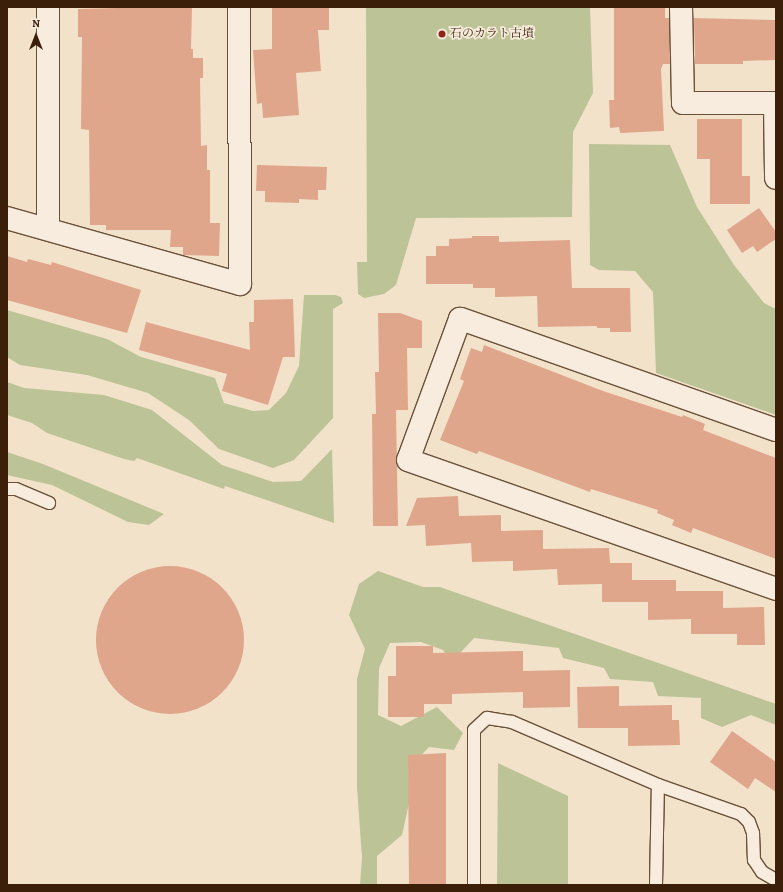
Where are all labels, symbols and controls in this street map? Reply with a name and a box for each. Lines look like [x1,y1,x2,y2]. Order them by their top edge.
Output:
north arrow [16,16,56,56]
text: N [32,16,40,31]
place label: 石のカラト古墳 [450,27,534,41]
marker: 石のカラト古墳 [437,29,447,39]

